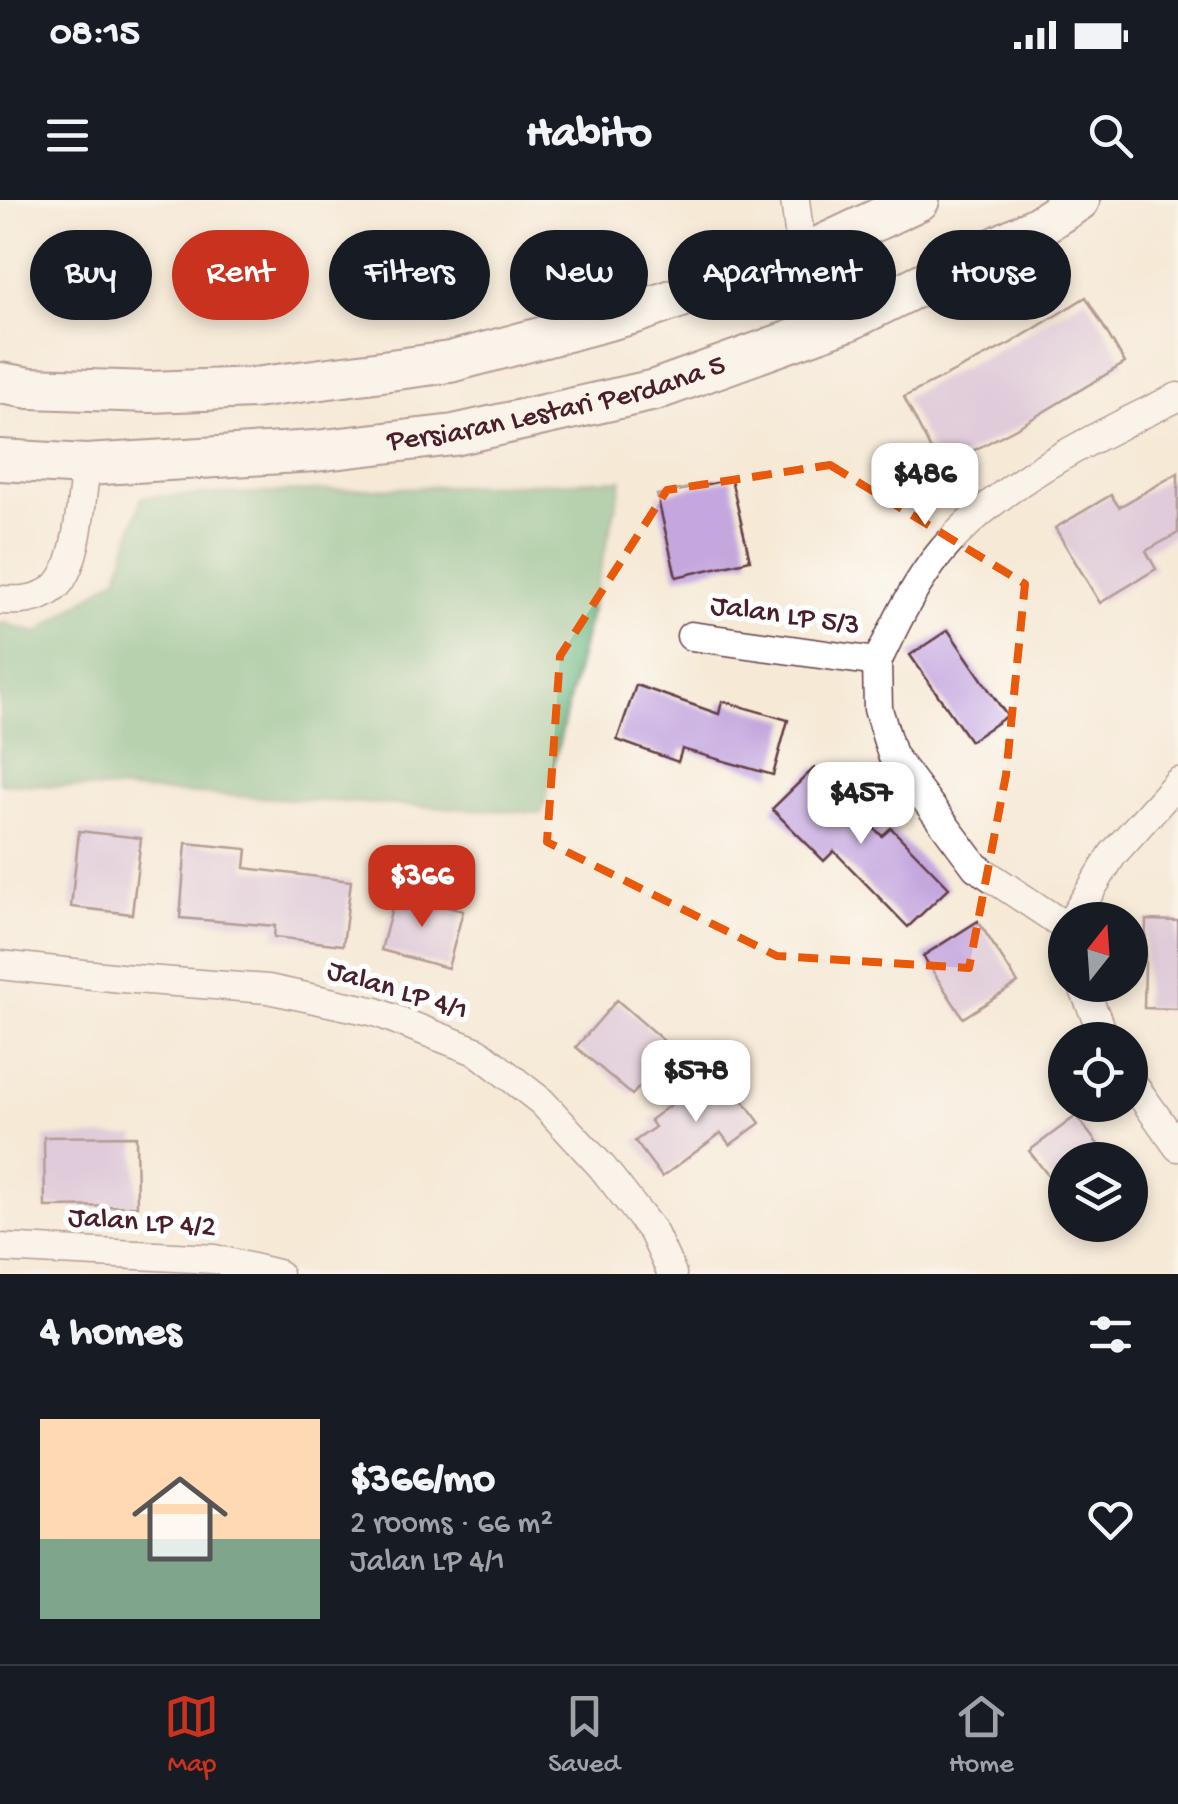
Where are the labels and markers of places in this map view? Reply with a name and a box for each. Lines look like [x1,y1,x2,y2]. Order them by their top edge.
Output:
pin: $486 [866,443,984,528]
pin: $457 [802,762,920,847]
pin: $366 [363,845,481,930]
pin: $578 [637,1040,755,1125]

